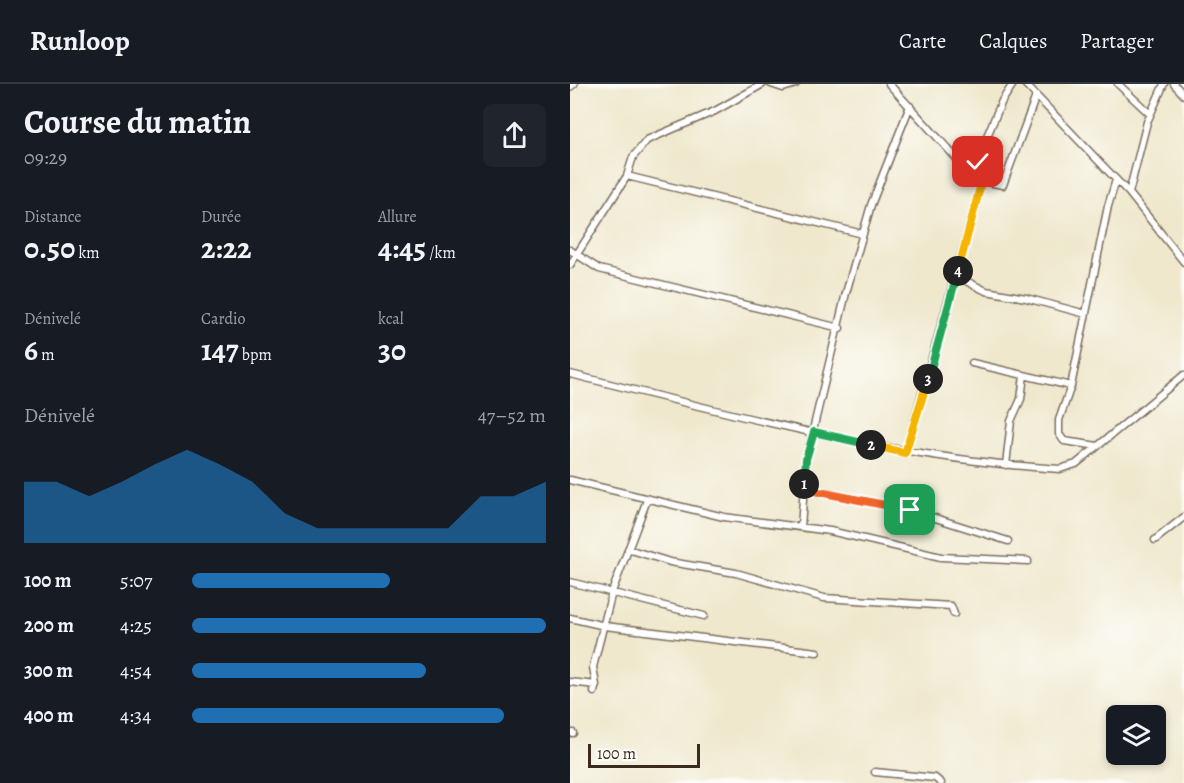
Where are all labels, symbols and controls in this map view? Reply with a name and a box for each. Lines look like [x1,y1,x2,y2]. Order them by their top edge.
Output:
text: Runloop [30,22,130,60]
text: Carte [899,27,946,55]
text: Calques [979,27,1047,55]
text: Partager [1080,27,1154,55]
text: Course du matin [24,99,251,144]
button: share [483,104,546,167]
pin [952,136,1003,187]
text: 09:29 [24,144,67,171]
icon: check [961,145,994,178]
text: Distance [24,206,81,228]
text: Durée [201,206,241,228]
text: Allure [378,206,417,228]
text: 0.50 [24,228,75,268]
text: 2:22 [201,228,252,268]
text: 4:45 [378,228,426,268]
text: km [75,242,100,264]
text: /km [426,242,456,264]
pin: 4 [943,256,973,286]
text: 4 [954,260,962,282]
text: Dénivelé [24,308,81,330]
text: Cardio [201,308,246,330]
text: kcal [378,308,404,330]
text: 6 [24,330,38,370]
text: 147 [201,330,239,370]
text: 30 [378,330,406,370]
text: m [38,344,55,366]
text: bpm [239,344,272,366]
pin: 3 [913,364,943,394]
text: 3 [925,368,931,390]
text: Dénivelé [24,402,95,429]
text: 47–52 m [478,402,546,429]
pin: 2 [856,430,886,460]
text: 2 [867,434,875,456]
pin: 1 [789,469,819,499]
text: 1 [801,473,807,495]
pin [884,484,935,535]
icon: arrive [893,493,926,526]
text: 100 m [24,567,72,594]
text: 5:07 [120,567,152,594]
text: 200 m [24,612,74,639]
text: 4:25 [120,612,152,639]
text: 300 m [24,657,73,684]
text: 4:54 [120,657,151,684]
text: 400 m [24,702,74,729]
text: 4:34 [120,702,151,729]
map controls [1106,705,1166,765]
button: layers [1106,705,1166,765]
scale bar [588,741,700,768]
text: 100 m [597,743,636,765]

